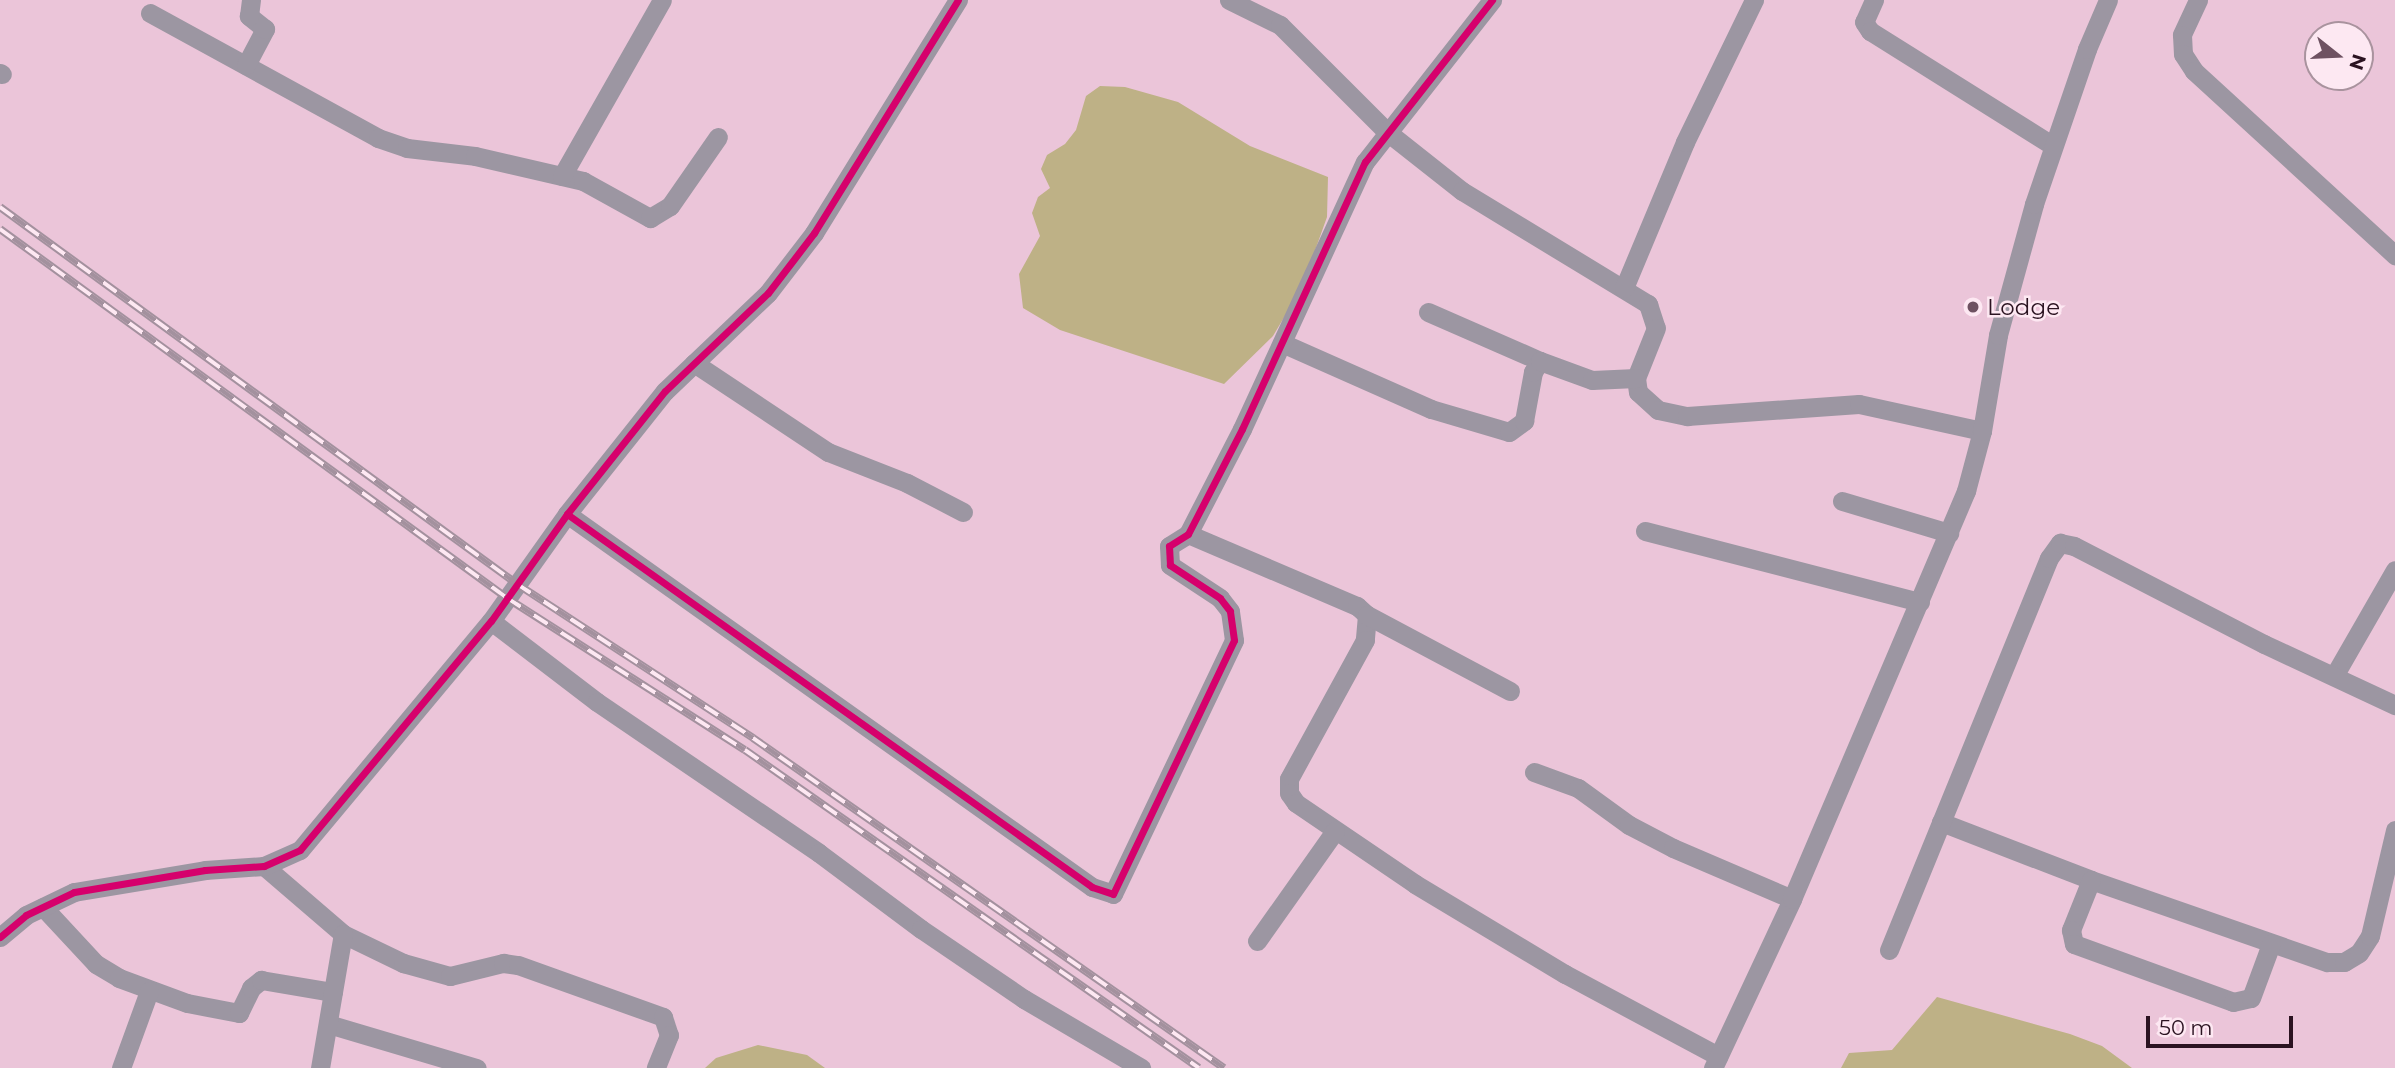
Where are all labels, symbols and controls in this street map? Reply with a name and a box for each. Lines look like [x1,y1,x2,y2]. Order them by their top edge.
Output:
north arrow [2304,21,2374,91]
text: N [2344,51,2371,73]
place label: Lodge [1987,293,2060,321]
marker: Lodge [1965,299,1981,315]
scale bar [2150,1002,2297,1046]
text: 50 m [2159,1015,2213,1040]

